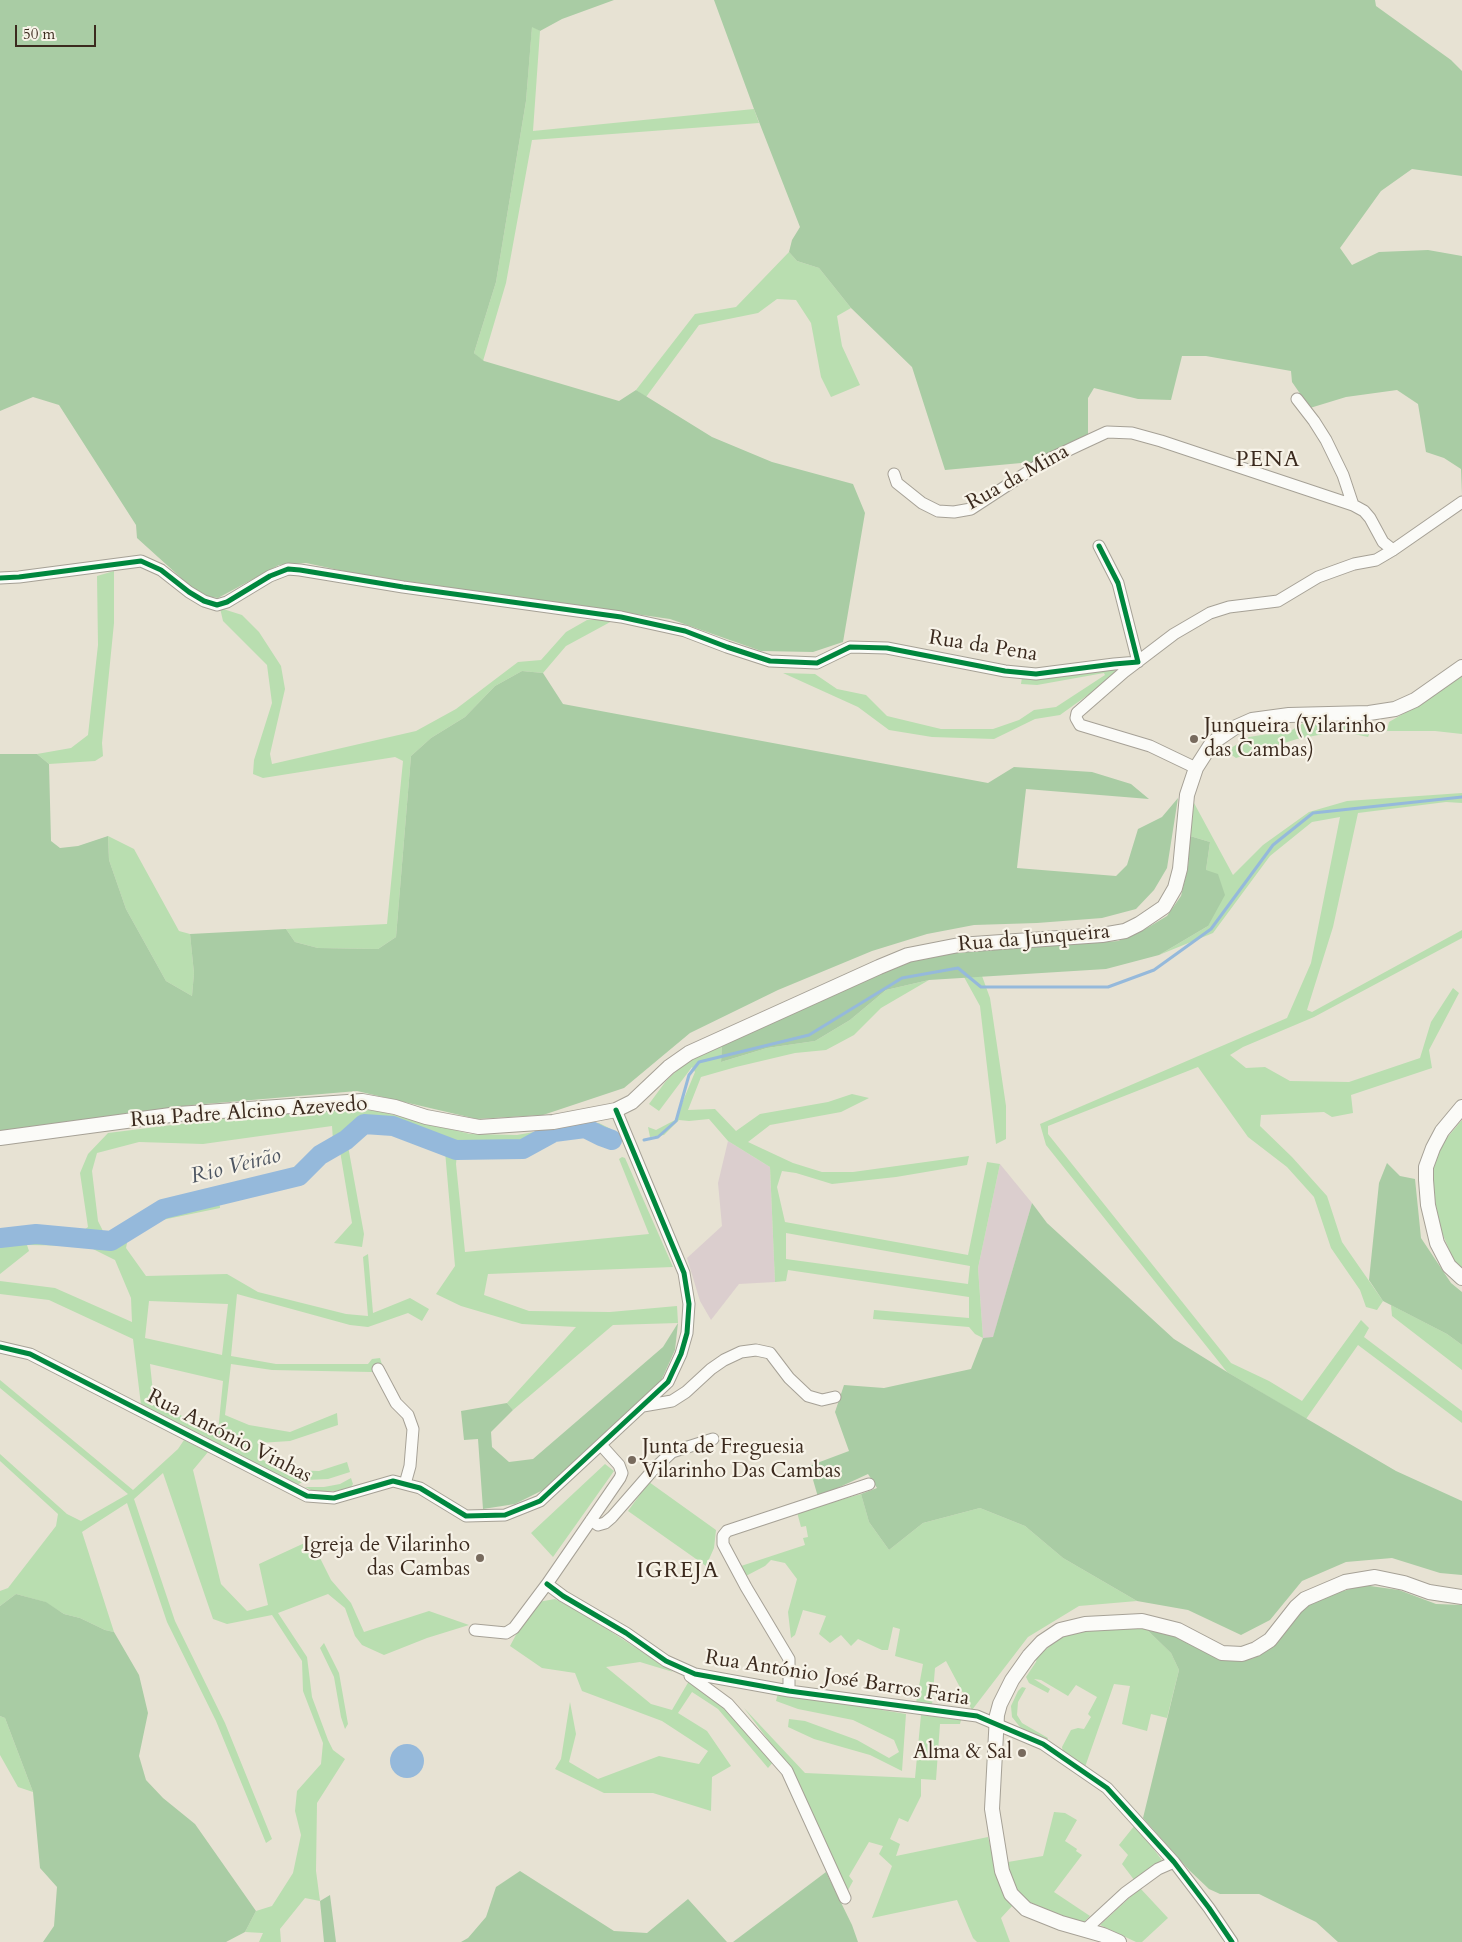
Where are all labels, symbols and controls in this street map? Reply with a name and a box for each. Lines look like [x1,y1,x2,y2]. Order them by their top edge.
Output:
scale bar [18,15,99,47]
text: 50 m [23,24,55,44]
street label: Rua da Mina [962,439,1074,517]
district label: PENA [1235,448,1301,474]
street label: Rua da Pena [927,626,1039,668]
place label: Junqueira (Vilarinho das Cambas) [1204,714,1386,764]
marker: Junqueira (Vilarinho das Cambas) [1188,733,1200,745]
street label: Rua da Junqueira [957,920,1111,958]
street label: Rua Padre Alcino Azevedo [130,1092,368,1134]
water label: Rio Veirão [188,1143,284,1191]
street label: Rua António Vinhas [142,1385,316,1489]
place label: Junta de Freguesia Vilarinho Das Cambas [642,1435,841,1485]
marker: Junta de Freguesia Vilarinho Das Cambas [626,1454,638,1466]
place label: Igreja de Vilarinho das Cambas [303,1533,470,1583]
marker: Igreja de Vilarinho das Cambas [474,1552,486,1564]
district label: IGREJA [636,1559,720,1585]
street label: Rua António José Barros Faria [703,1646,971,1712]
place label: Alma & Sal [913,1740,1012,1766]
marker: Alma & Sal [1016,1747,1028,1759]

